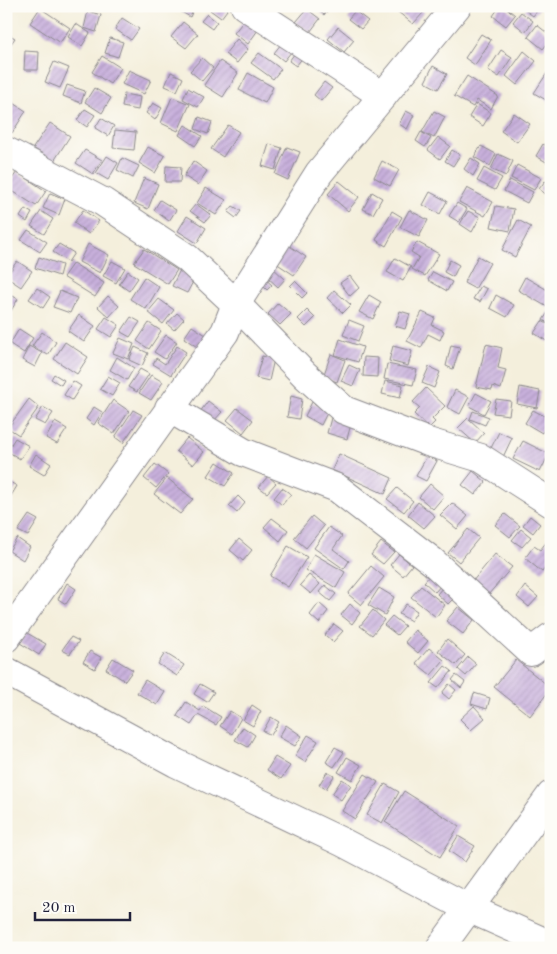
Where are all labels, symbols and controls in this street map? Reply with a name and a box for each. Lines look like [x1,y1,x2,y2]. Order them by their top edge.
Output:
scale bar [35,889,130,921]
text: 20 m [42,901,76,916]

